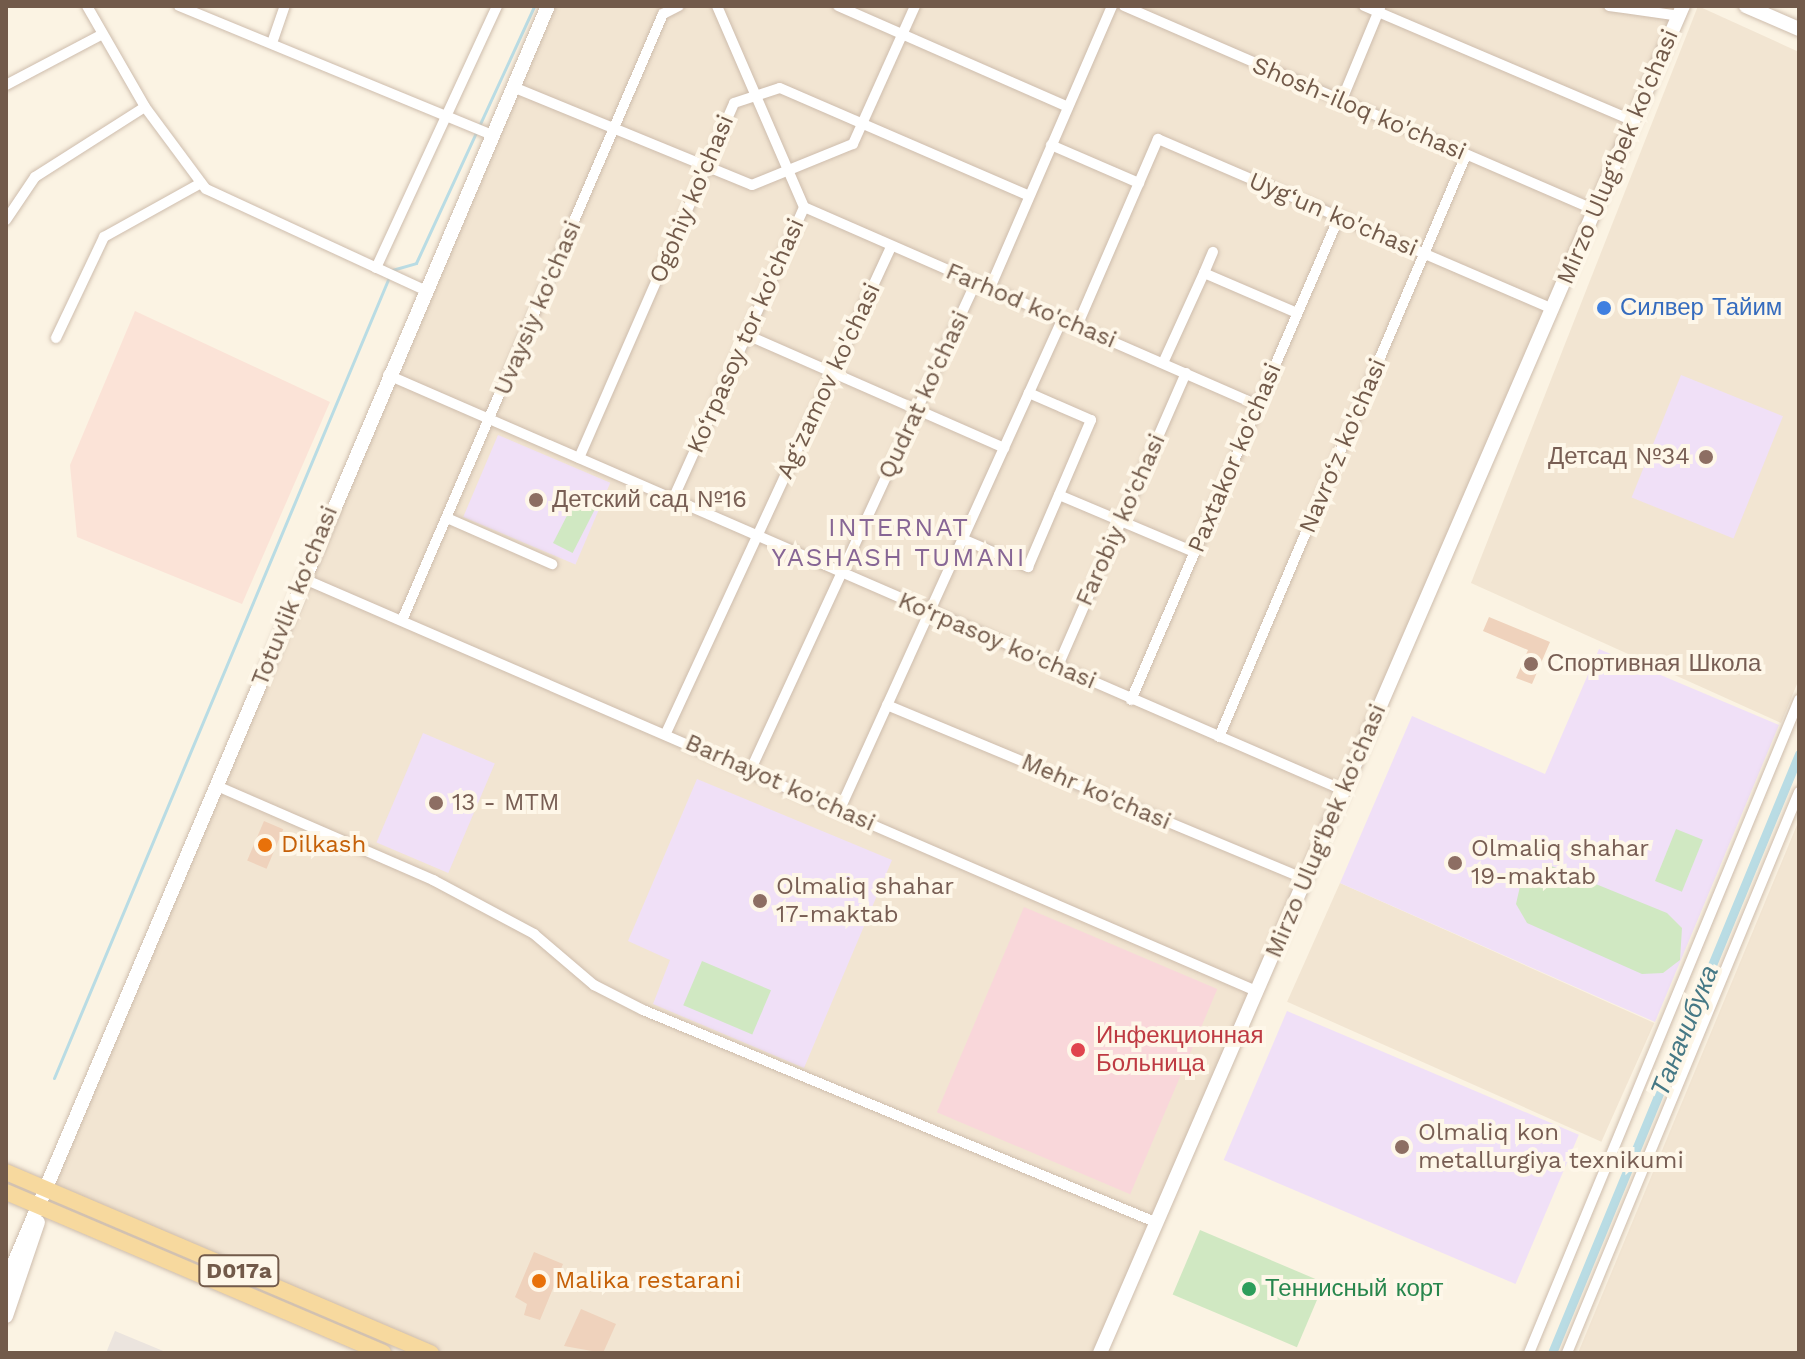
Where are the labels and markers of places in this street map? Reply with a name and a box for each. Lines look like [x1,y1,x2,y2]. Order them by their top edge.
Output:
place label: Силвер Тайим [1620,294,1782,322]
marker: Силвер Тайим [1595,299,1613,317]
place label: Детсад №34 [1548,443,1690,471]
marker: Детсад №34 [1697,448,1715,466]
place label: Детский сад №16 [552,486,747,514]
marker: Детский сад №16 [527,491,545,509]
place label: Спортивная Школа [1547,650,1761,678]
marker: Спортивная Школа [1522,655,1540,673]
place label: 13 - MTM [452,789,559,817]
marker: 13 - MTM [427,794,445,812]
place label: Dilkash [281,831,366,859]
place label: Olmaliq shahar 19-maktab [1471,835,1649,891]
marker: Dilkash [256,836,274,854]
marker: Olmaliq shahar 19-maktab [1446,854,1464,872]
place label: Olmaliq shahar 17-maktab [776,873,954,929]
marker: Olmaliq shahar 17-maktab [751,892,769,910]
place label: Инфекционная Больница [1096,1022,1263,1078]
marker: Инфекционная Больница [1067,1039,1089,1061]
place label: Olmaliq kon metallurgiya texnikumi [1418,1119,1685,1175]
marker: Olmaliq kon metallurgiya texnikumi [1393,1138,1411,1156]
place label: Malika restarani [555,1267,742,1295]
marker: Malika restarani [530,1272,548,1290]
place label: Теннисный корт [1265,1275,1444,1303]
marker: Теннисный корт [1240,1280,1258,1298]

